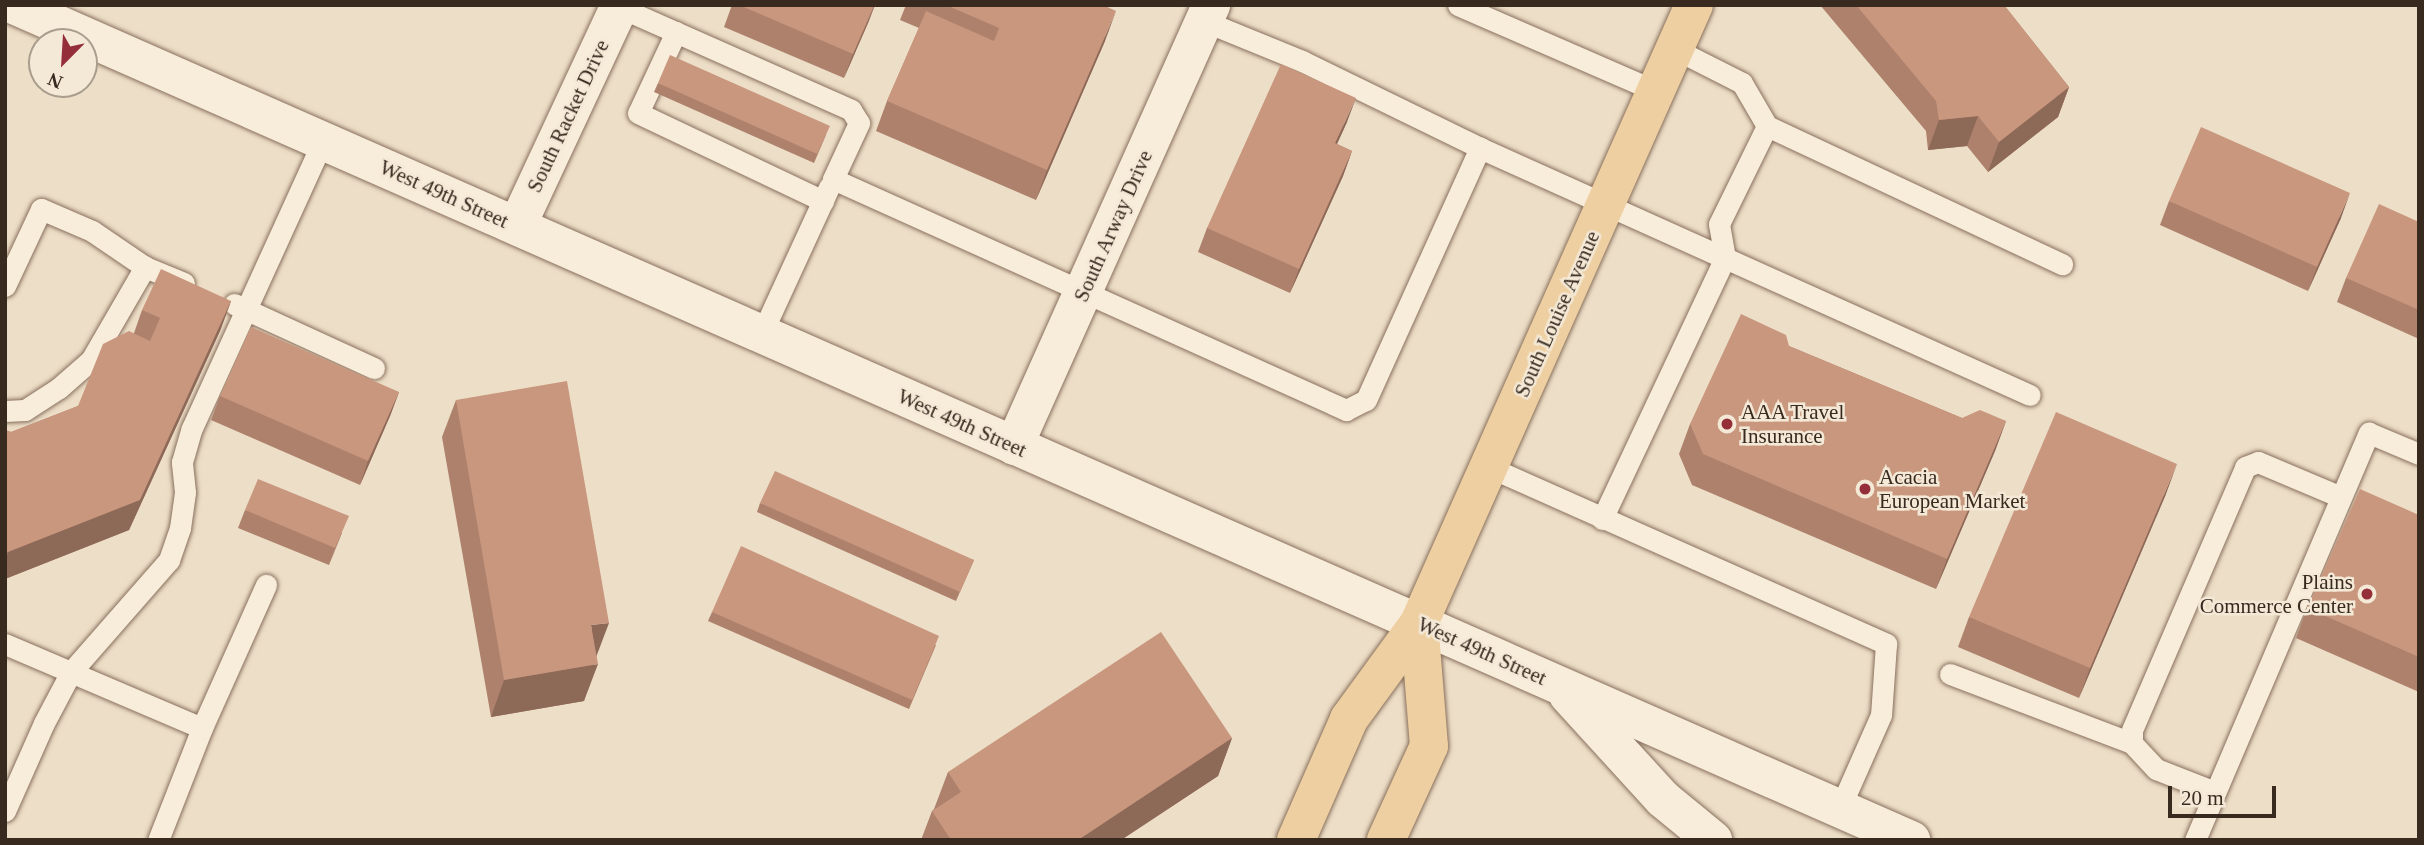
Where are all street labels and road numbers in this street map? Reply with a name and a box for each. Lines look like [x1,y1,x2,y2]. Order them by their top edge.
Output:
street label: South Racket Drive [522,36,614,196]
street label: South Arway Drive [1068,146,1158,306]
street label: West 49th Street [376,154,512,234]
street label: South Louise Avenue [1509,226,1605,402]
street label: West 49th Street [894,383,1030,463]
street label: West 49th Street [1414,611,1550,691]

